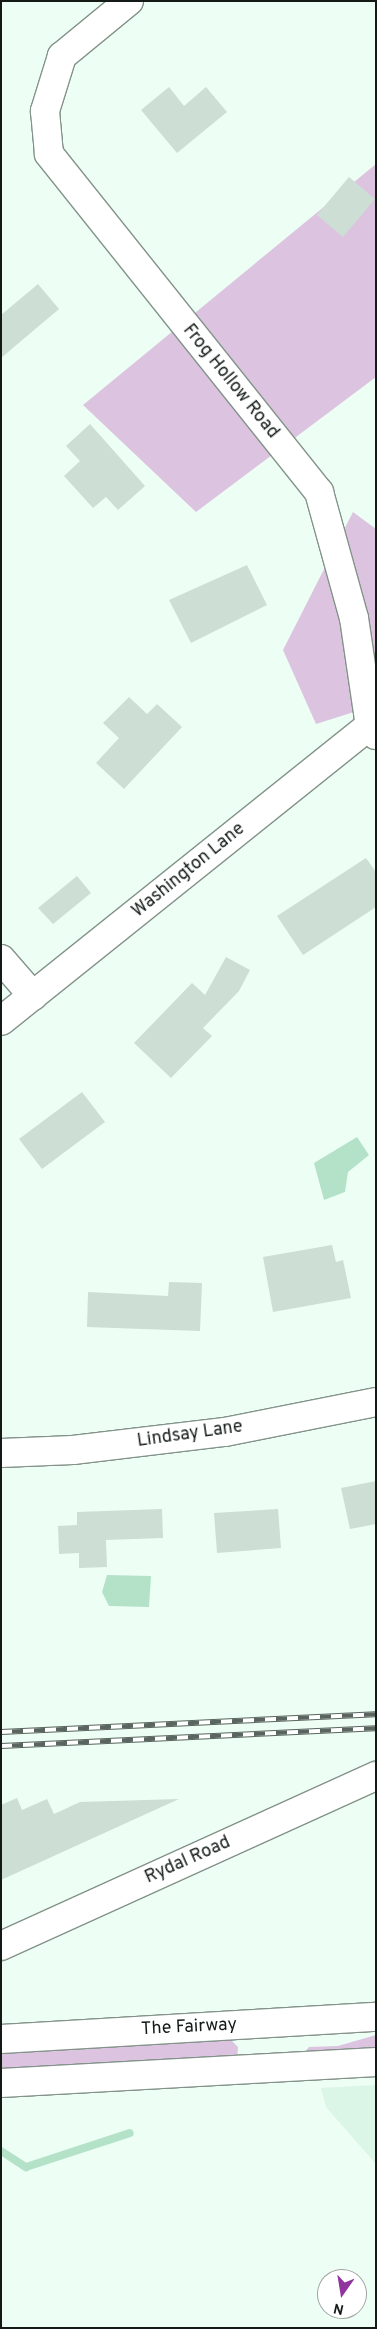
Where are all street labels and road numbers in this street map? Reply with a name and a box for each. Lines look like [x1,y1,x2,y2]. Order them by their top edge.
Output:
street label: Frog Hollow Road [177,321,283,443]
street label: Washington Lane [128,819,250,923]
street label: Lindsay Lane [136,1417,244,1453]
street label: Rydal Road [142,1833,234,1889]
street label: The Fairway [140,2015,238,2041]

